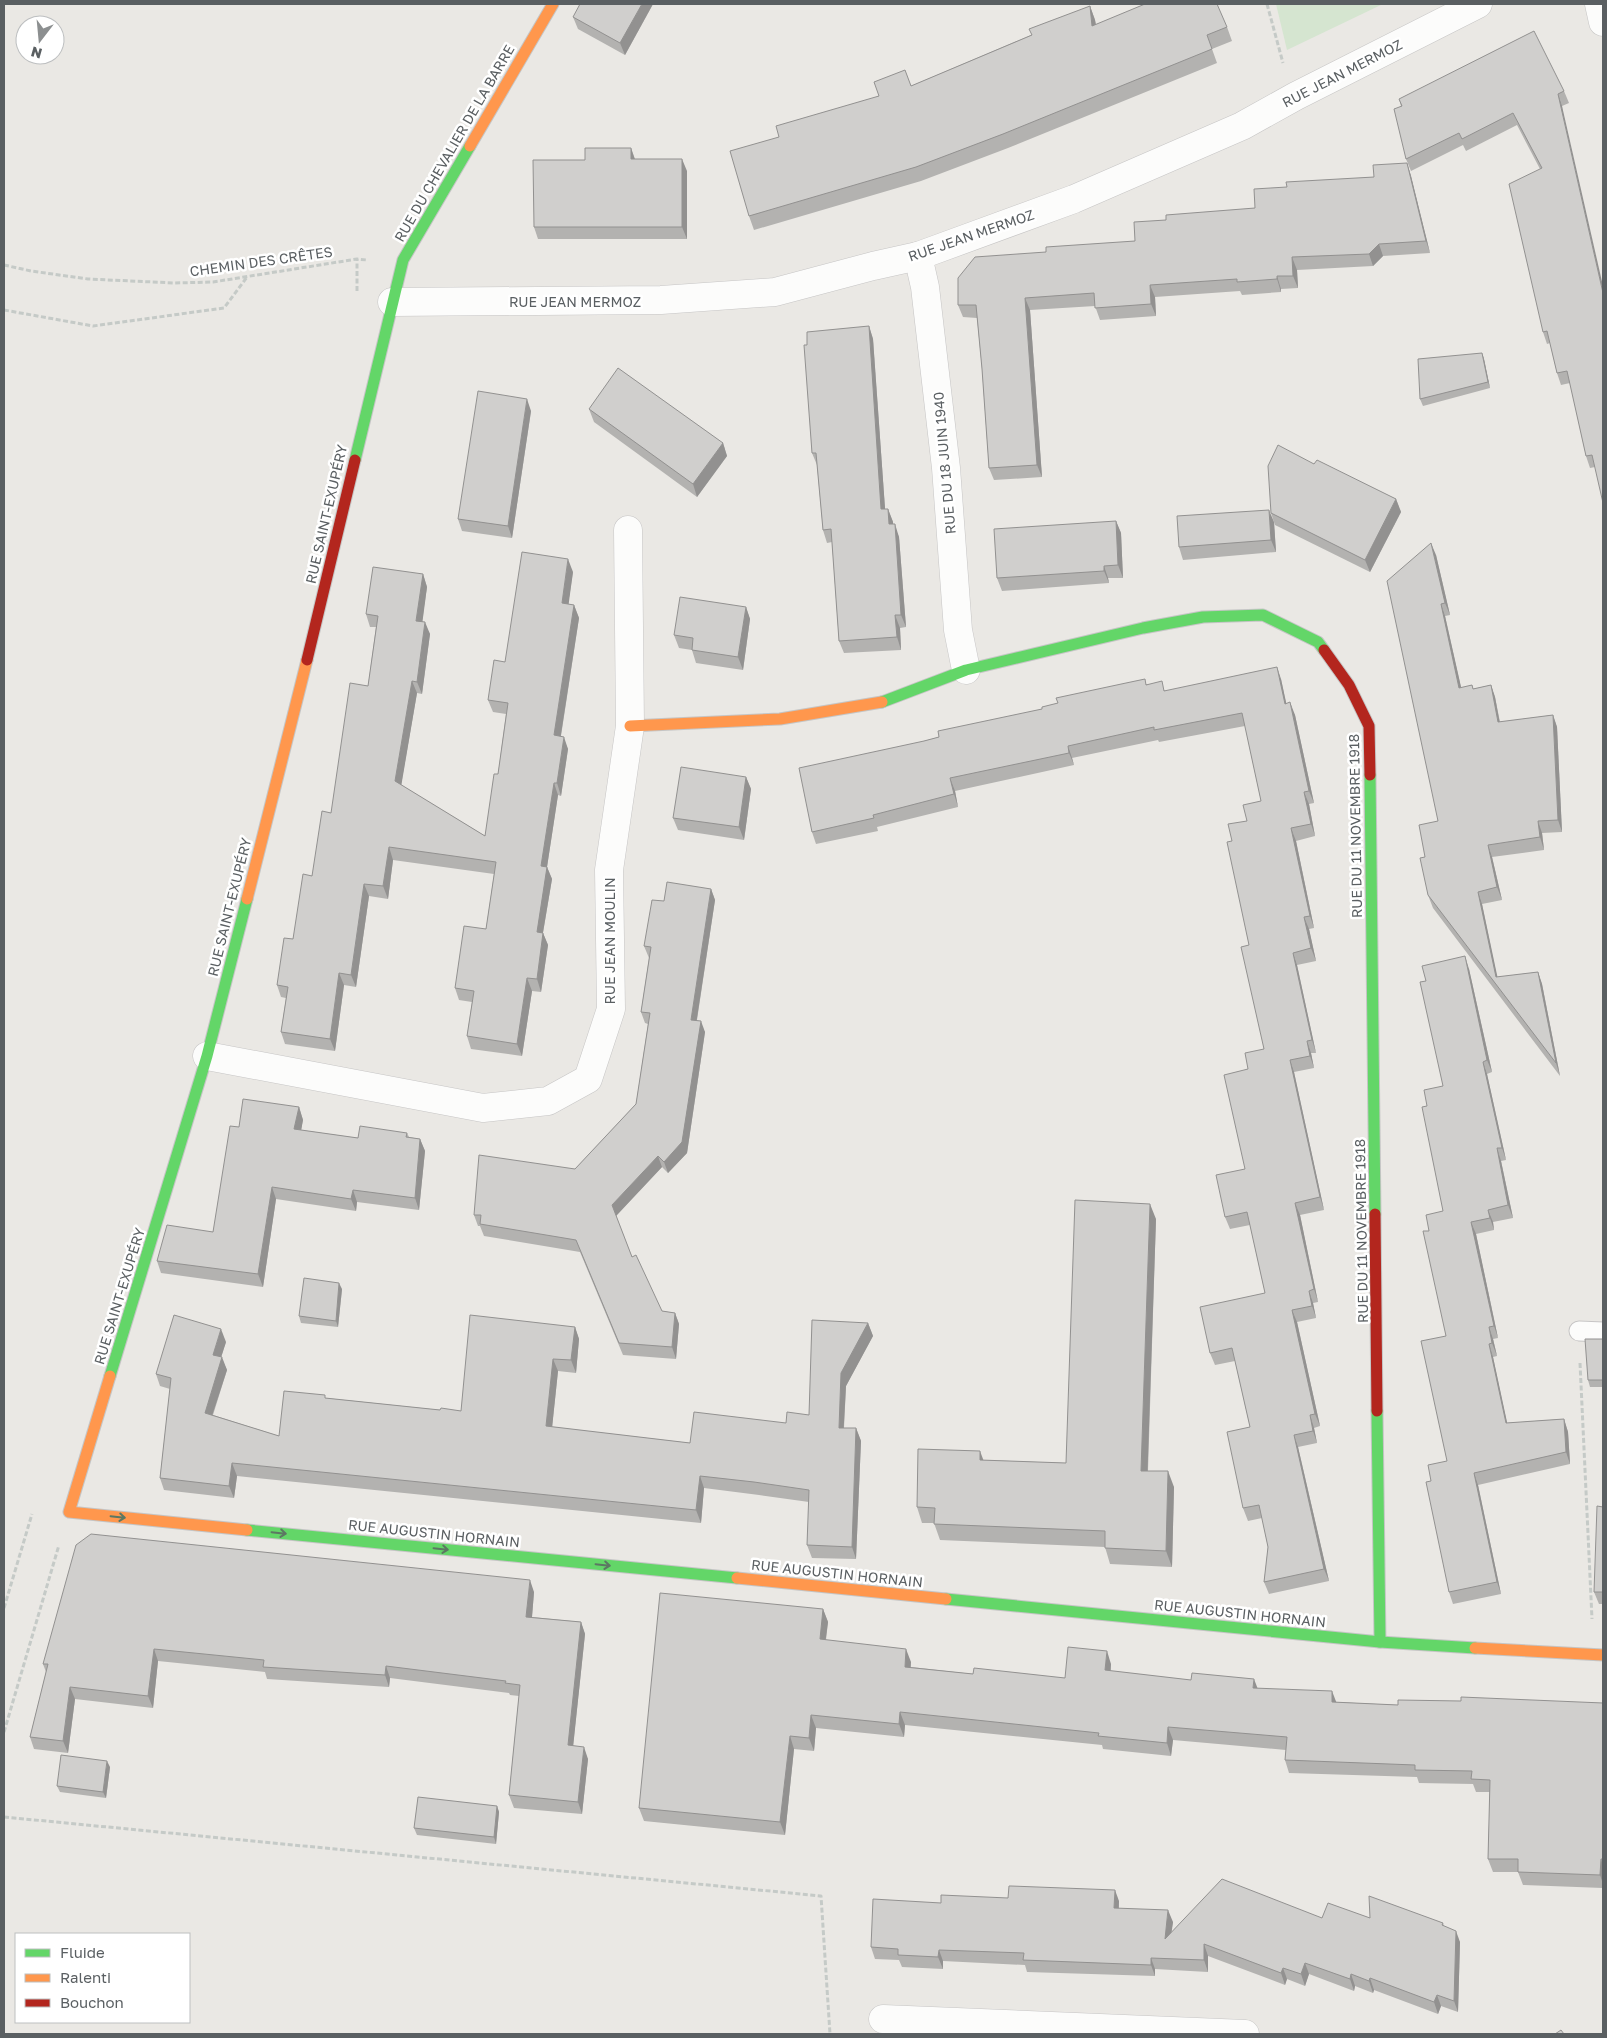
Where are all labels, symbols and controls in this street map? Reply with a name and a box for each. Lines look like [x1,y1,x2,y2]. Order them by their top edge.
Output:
north arrow [15,15,65,65]
street label: RUE JEAN MERMOZ [1279,35,1405,111]
street label: RUE DU CHEVALIER DE LA BARRE [390,41,518,245]
text: N [29,43,44,63]
street label: RUE JEAN MERMOZ [906,205,1036,265]
street label: CHEMIN DES CRÊTES [189,243,334,279]
street label: RUE JEAN MERMOZ [509,293,641,310]
street label: RUE DU 18 JUIN 1940 [929,391,959,535]
street label: RUE SAINT-EXUPÉRY [302,443,350,585]
street label: RUE DU 11 NOVEMBRE 1918 [1345,734,1365,918]
street label: RUE SAINT-EXUPÉRY [204,836,254,978]
street label: RUE JEAN MOULIN [601,877,618,1005]
street label: RUE DU 11 NOVEMBRE 1918 [1351,1139,1371,1323]
street label: RUE SAINT-EXUPÉRY [90,1225,148,1366]
one-way arrow [109,1512,125,1522]
street label: RUE AUGUSTIN HORNAIN [347,1516,521,1550]
one-way arrow [271,1528,287,1538]
one-way arrow [433,1544,449,1554]
street label: RUE AUGUSTIN HORNAIN [750,1556,924,1590]
one-way arrow [594,1560,610,1570]
street label: RUE AUGUSTIN HORNAIN [1153,1596,1327,1630]
legend [15,1933,190,2023]
text: Fluide [60,1943,105,1961]
text: Ralenti [60,1968,111,1986]
text: Bouchon [60,1993,124,2011]

